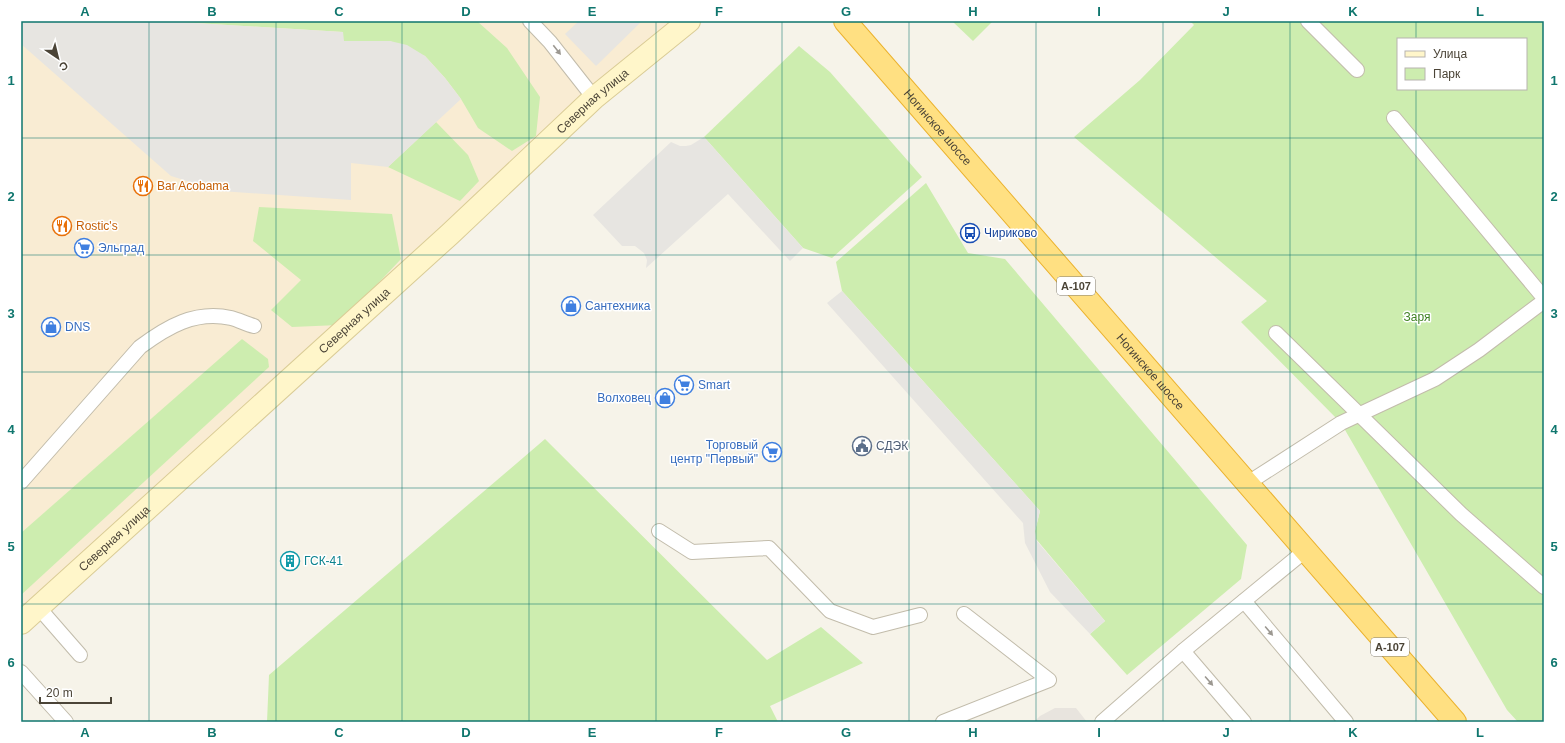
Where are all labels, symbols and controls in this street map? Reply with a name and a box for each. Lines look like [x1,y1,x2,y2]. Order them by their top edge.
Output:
text: A [80,4,90,19]
text: B [207,4,217,19]
text: C [334,4,344,19]
text: D [461,4,471,19]
text: E [588,4,597,19]
text: F [715,4,723,19]
text: G [841,4,851,19]
text: H [968,4,978,19]
text: I [1097,4,1101,19]
text: J [1222,4,1230,19]
text: K [1348,4,1358,19]
text: L [1476,4,1484,19]
north arrow [38,38,78,78]
legend [1397,38,1527,90]
one-way arrow [552,44,561,55]
text: Улица [1433,47,1467,61]
text: С [57,59,70,73]
street label: Северная улица [554,66,632,137]
text: Парк [1433,67,1461,81]
text: 1 [7,73,15,88]
text: 1 [1550,73,1558,88]
street label: Ногинское шоссе [901,86,975,168]
restaurant icon: Bar Acobama [132,175,154,197]
place label: Bar Acobama [157,179,229,193]
text: 2 [7,189,15,204]
text: 2 [1550,189,1558,204]
restaurant icon: Rostic's [51,215,73,237]
place label: Rostic's [76,219,118,233]
bus stop icon: Чириково [959,222,981,244]
place label: Чириково [984,226,1037,240]
supermarket icon: Эльград [73,237,95,259]
place label: Эльград [98,241,144,255]
road number: А-107 [1057,277,1095,295]
street label: Северная улица [316,285,393,357]
shop icon: Сантехника [560,295,582,317]
place label: Сантехника [585,299,651,313]
text: 3 [7,306,15,321]
text: 3 [1550,306,1558,321]
park label: Заря [1404,310,1430,324]
shop icon: DNS [40,316,62,338]
place label: DNS [65,320,90,334]
street label: Ногинское шоссе [1113,331,1187,413]
supermarket icon: Smart [673,374,695,396]
place label: Smart [698,378,731,392]
shop icon: Волховец [654,387,676,409]
place label: Волховец [597,391,651,405]
text: 4 [7,422,15,437]
text: 4 [1550,422,1558,437]
public building icon: СДЭК [851,435,873,457]
place label: Торговый центр "Первый" [670,438,758,466]
place label: СДЭК [876,439,908,453]
supermarket icon: Торговый центр "Первый" [761,441,783,463]
street label: Северная улица [76,502,153,574]
text: 5 [7,539,15,554]
text: 5 [1550,539,1558,554]
building icon: ГСК-41 [279,550,301,572]
place label: ГСК-41 [304,554,343,568]
one-way arrow [1265,626,1274,636]
road number: А-107 [1371,638,1409,656]
text: 6 [7,655,15,670]
text: 6 [1550,655,1558,670]
one-way arrow [1204,675,1213,686]
scale bar [40,679,111,705]
text: 20 m [46,686,73,700]
text: A [80,725,90,740]
text: B [207,725,217,740]
text: C [334,725,344,740]
text: D [461,725,471,740]
text: E [588,725,597,740]
text: F [715,725,723,740]
text: G [841,725,851,740]
text: H [968,725,978,740]
text: I [1097,725,1101,740]
text: J [1222,725,1230,740]
text: K [1348,725,1358,740]
text: L [1476,725,1484,740]

